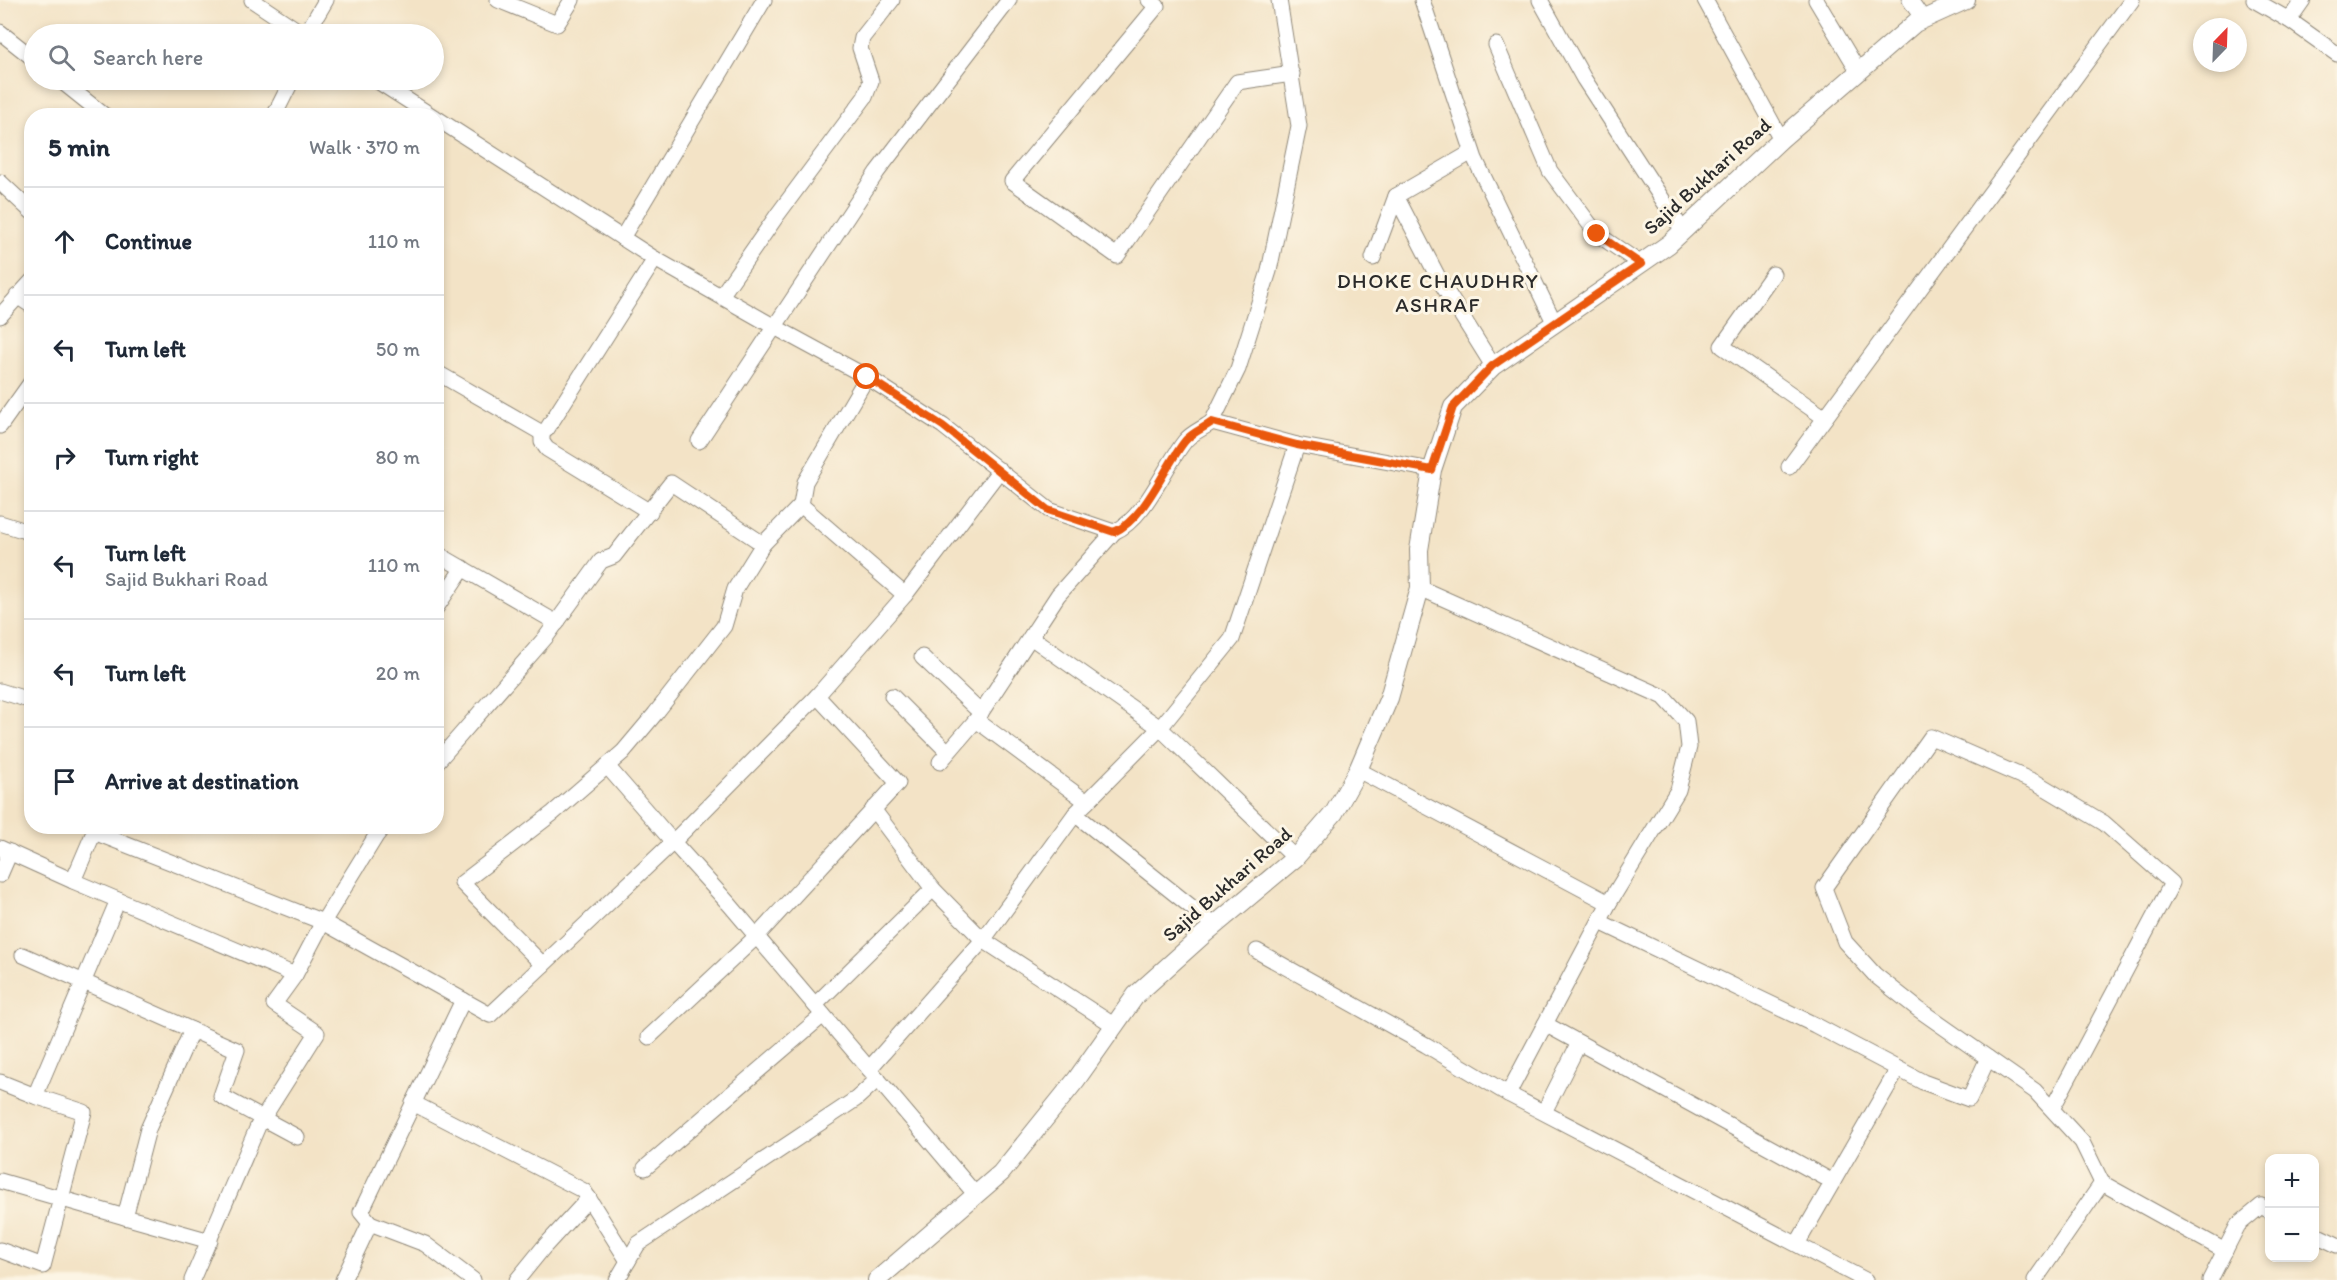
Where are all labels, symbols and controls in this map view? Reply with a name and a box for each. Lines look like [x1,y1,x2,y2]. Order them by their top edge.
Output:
north arrow [2193,18,2247,72]
search box [24,24,444,90]
icon: search [45,41,78,74]
text: Search here [93,44,203,71]
street label: Sajid Bukhari Road [1638,113,1776,239]
text: 5 min [48,131,110,163]
text: Walk · 370 m [309,135,420,159]
route end [1583,220,1609,246]
icon: ahead [48,225,81,258]
text: Continue [105,228,192,255]
text: 110 m [368,229,420,253]
district label: DHOKE CHAUDHRY ASHRAF [1337,268,1539,317]
icon: left [48,333,81,366]
text: Turn left [105,336,186,363]
text: 50 m [376,337,420,361]
route start [853,363,879,389]
icon: right [48,441,81,474]
text: Turn right [105,444,199,471]
text: 80 m [375,445,420,469]
text: Turn left [105,540,186,567]
icon: left [48,549,81,582]
text: 110 m [368,553,420,577]
text: Sajid Bukhari Road [105,567,268,591]
icon: left [48,657,81,690]
text: Turn left [105,660,186,687]
text: 20 m [376,661,420,685]
icon: arrive [48,765,81,798]
text: Arrive at destination [105,768,299,795]
street label: Sajid Bukhari Road [1158,821,1296,946]
map controls [2265,1154,2319,1262]
button: + [2265,1154,2319,1208]
button: − [2265,1208,2319,1262]

